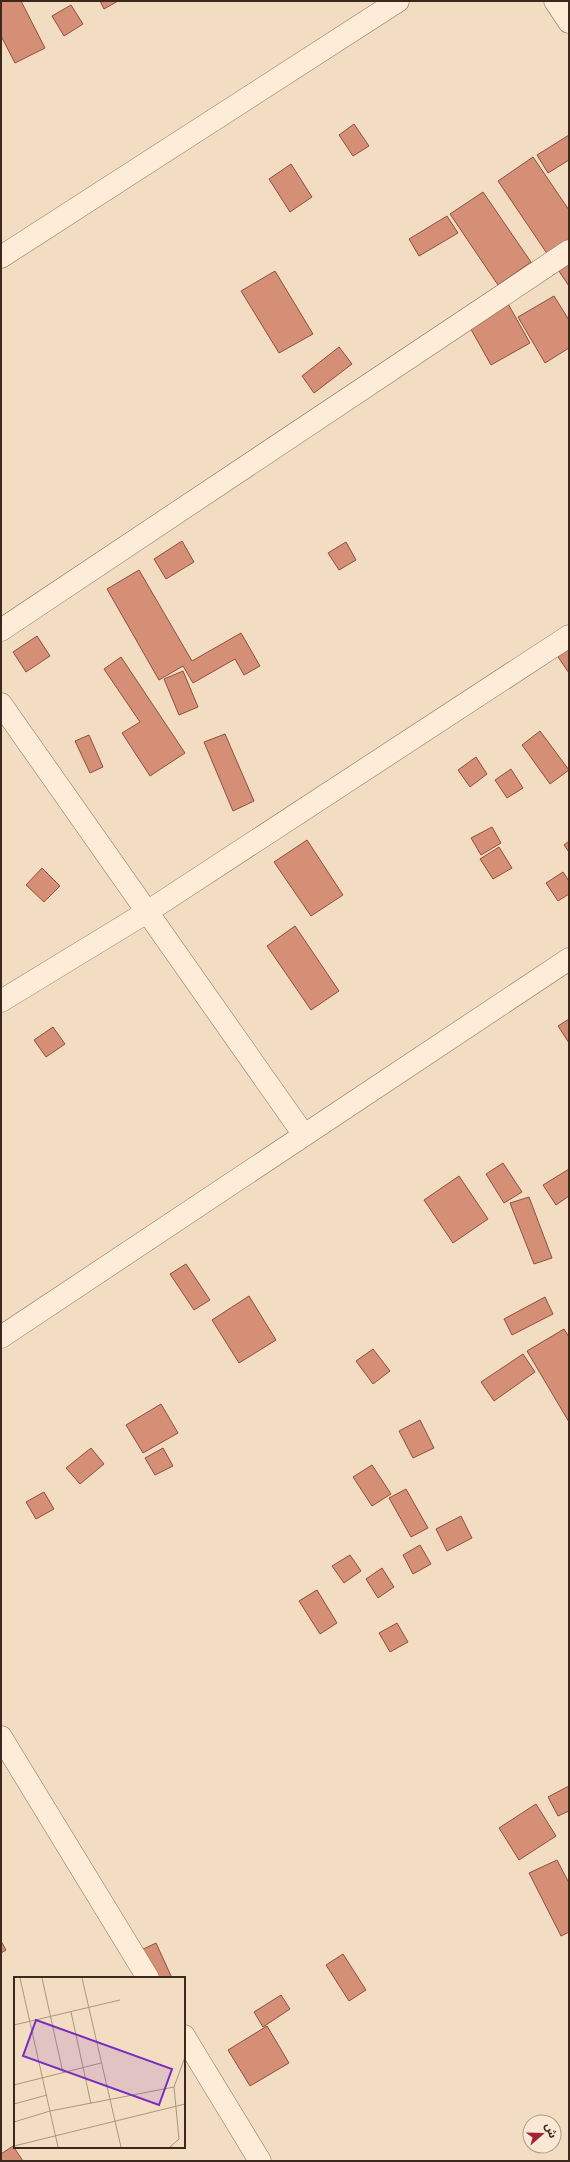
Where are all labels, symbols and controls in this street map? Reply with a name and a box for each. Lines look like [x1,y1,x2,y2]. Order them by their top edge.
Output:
inset map [14,1977,185,2148]
north arrow [522,2114,562,2154]
text: ش [542,2121,561,2140]

